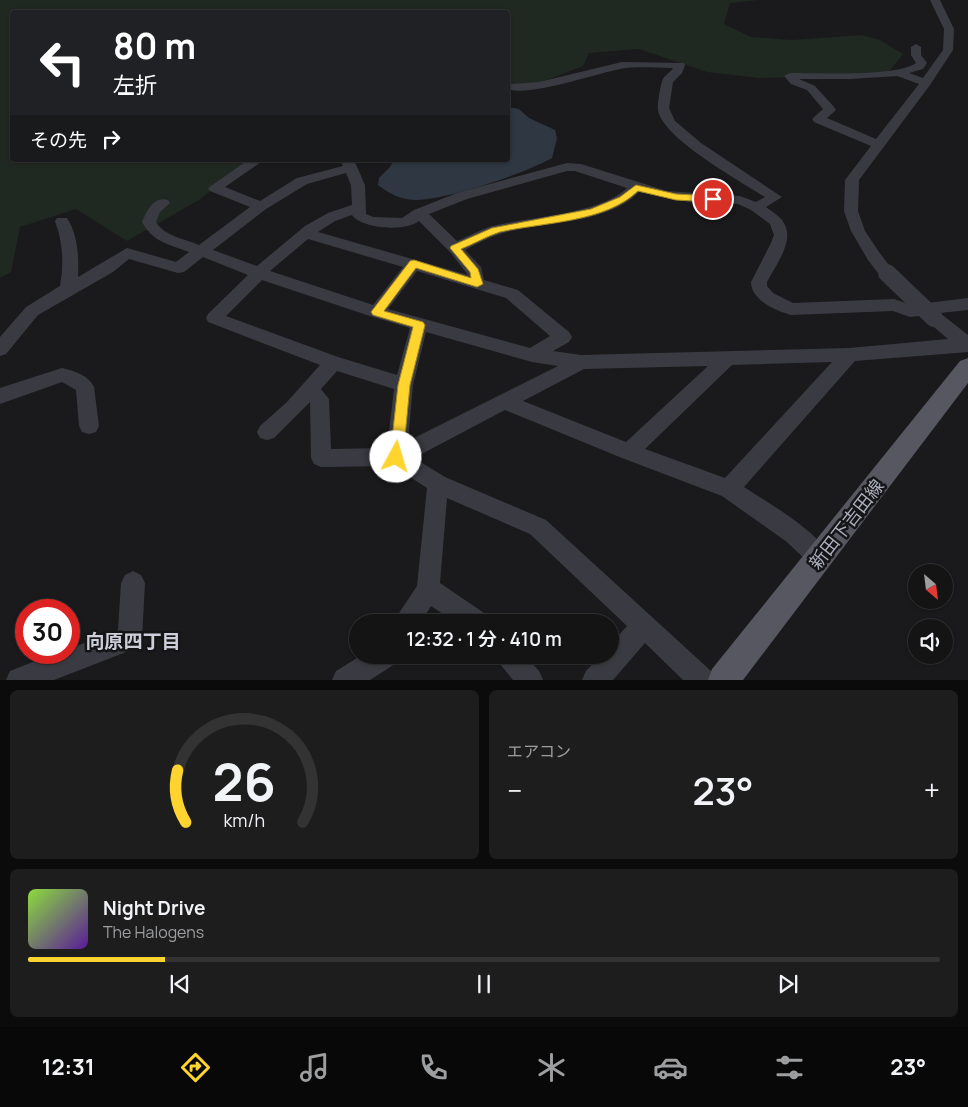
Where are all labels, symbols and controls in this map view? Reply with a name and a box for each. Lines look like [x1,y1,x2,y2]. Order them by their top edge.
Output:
text: 80 m [113,22,196,70]
icon: left [30,30,95,95]
text: 左折 [113,70,157,100]
icon: right [97,125,125,153]
text: その先 [30,127,87,153]
pin [692,178,734,220]
icon: arrive [699,185,727,213]
position arrow [369,430,421,482]
street label: 新田下吉田線 [803,474,889,574]
north arrow [908,564,952,609]
map controls [908,564,953,664]
speed limit sign: 30 [15,599,80,664]
button: sound [908,619,953,664]
text: 12:32 · 1 分 · 410 m [406,626,562,652]
district label: 向原四丁目 [85,628,181,654]
text: エアコン [507,740,571,762]
text: 26 [213,746,276,817]
text: 23° [692,764,754,816]
text: − [507,771,522,809]
text: + [924,771,940,809]
text: km/h [224,808,265,832]
text: Night Drive [103,895,205,921]
text: The Halogens [103,921,204,943]
icon: previous [166,970,194,998]
icon: pause [470,970,498,998]
icon: next [774,970,802,998]
icon: directions [178,1050,213,1085]
icon: music [297,1050,332,1085]
icon: phone [416,1050,451,1085]
icon: climate [534,1050,569,1085]
icon: car [653,1050,688,1085]
icon: filters [772,1050,807,1085]
text: 12:31 [42,1052,95,1082]
text: 23° [890,1052,926,1082]

